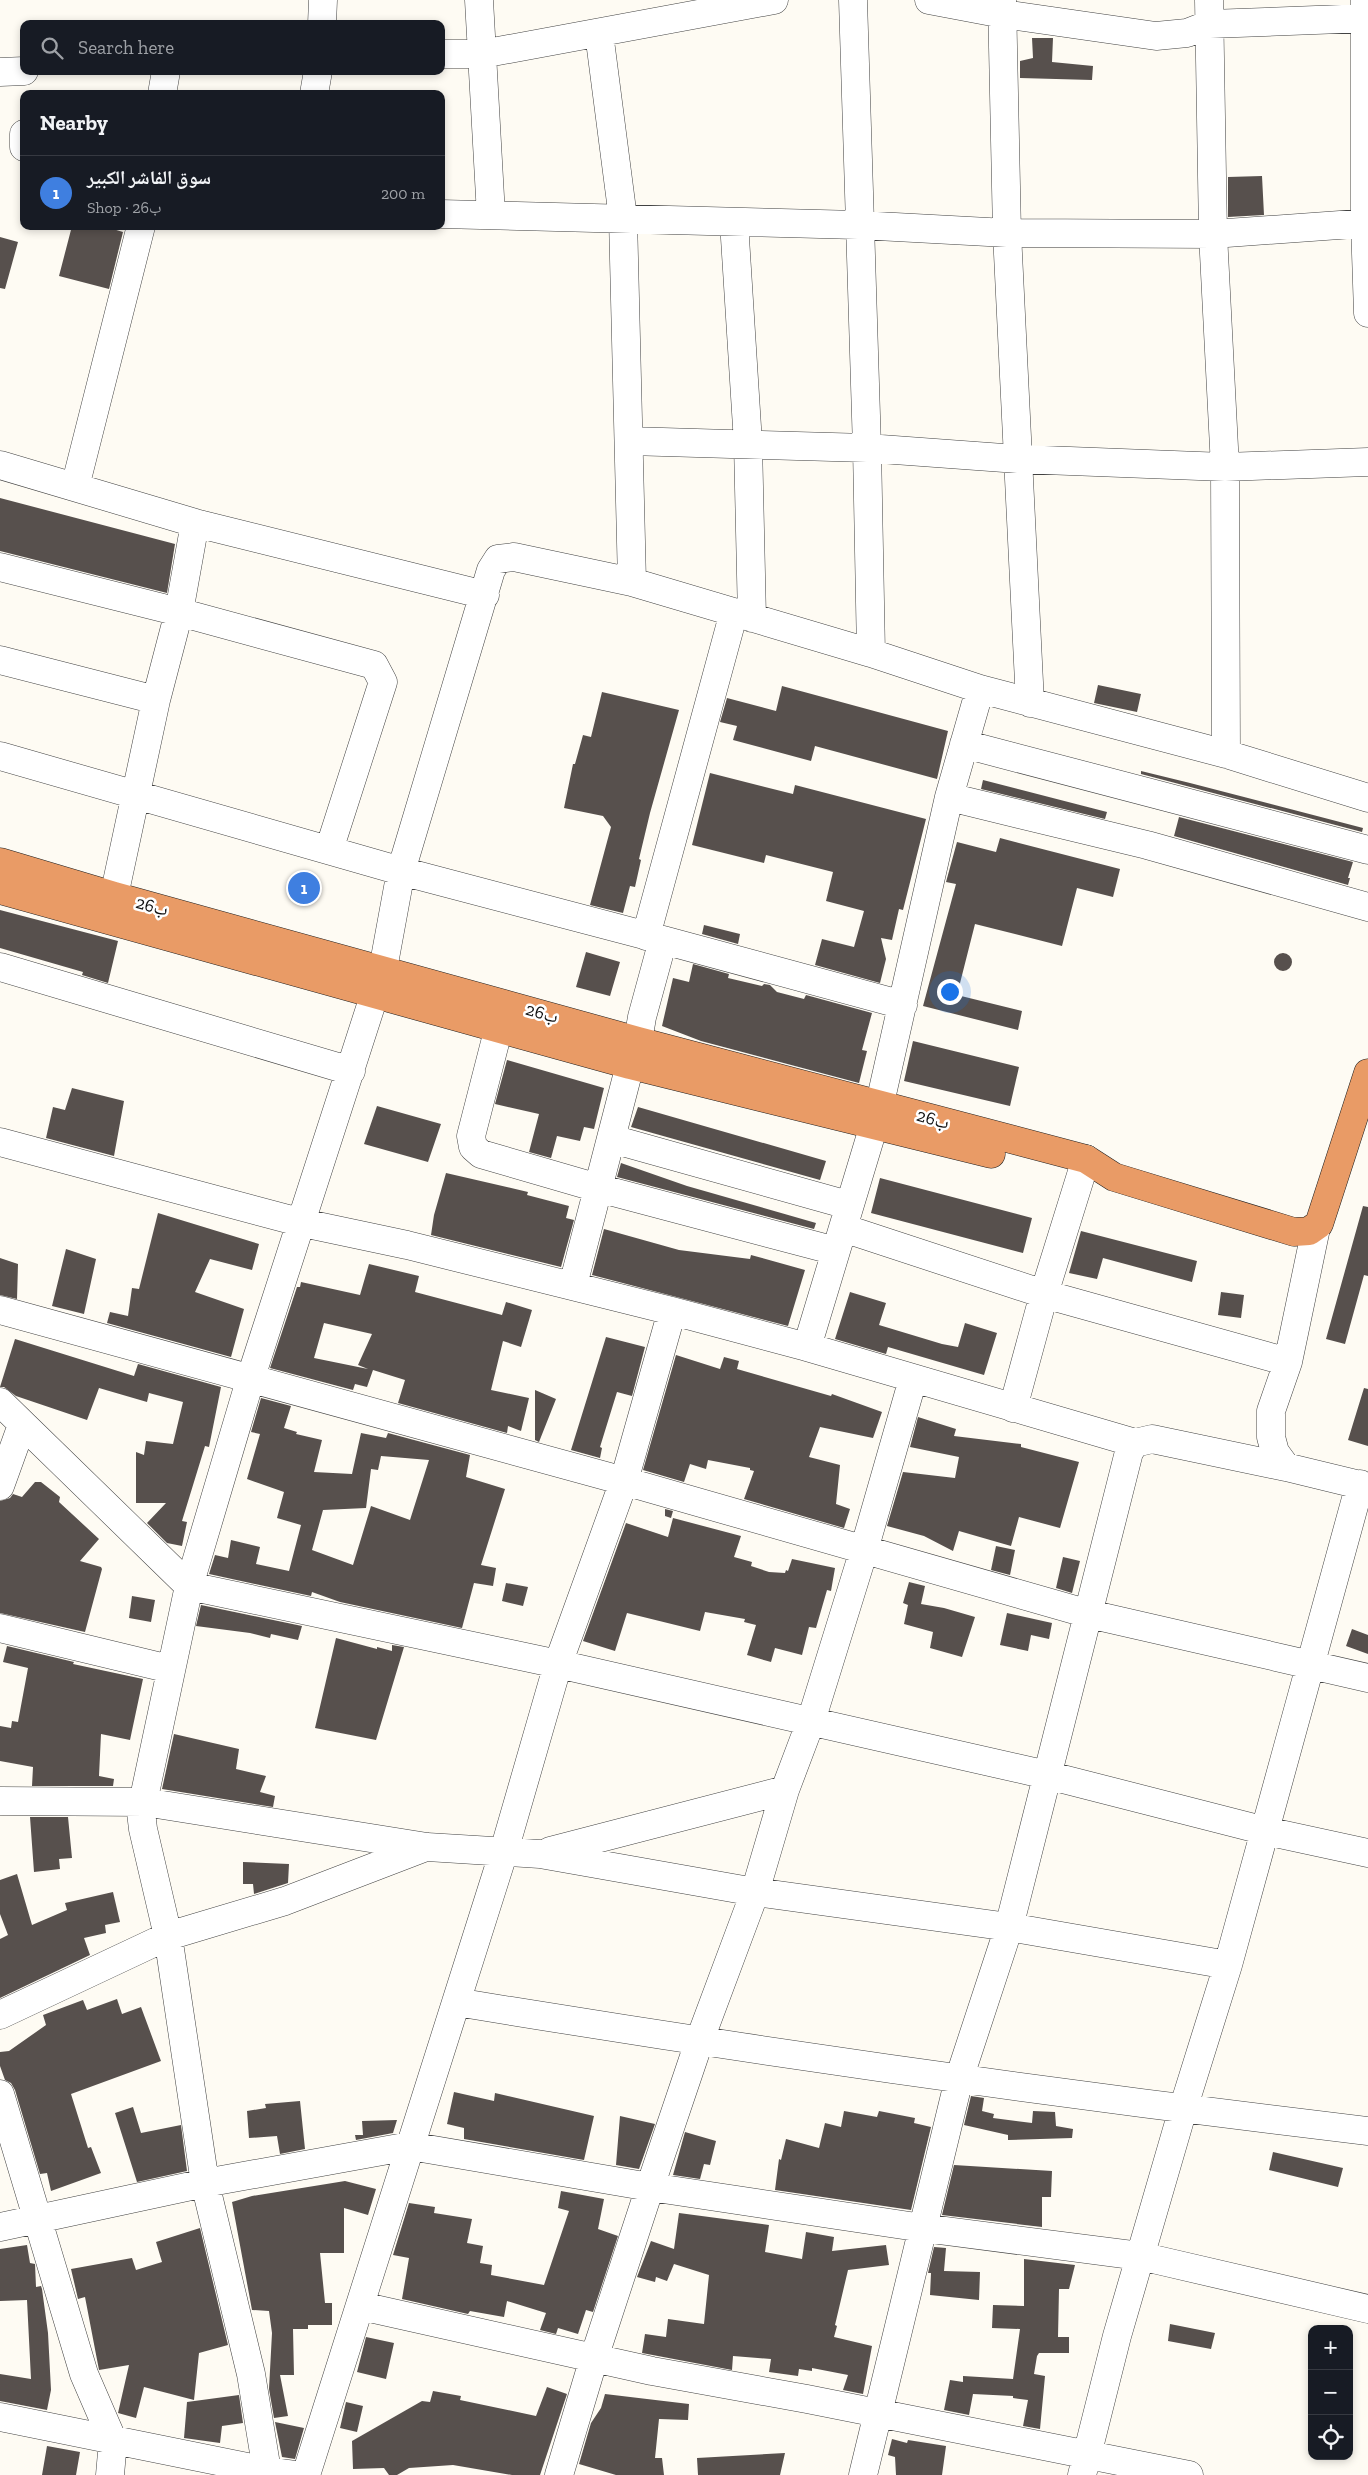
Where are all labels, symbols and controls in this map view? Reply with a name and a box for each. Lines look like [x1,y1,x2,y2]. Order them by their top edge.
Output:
search box [20,20,445,75]
icon: search [38,34,66,62]
text: Search here [78,36,174,59]
text: Nearby [40,110,108,135]
text: سوق الفاشر الكبير [87,166,211,189]
text: 1 [53,184,59,203]
text: 200 m [381,184,425,203]
text: Shop · 26ب [87,198,161,217]
pin: 1 [288,869,320,907]
street label: 26ب [133,891,171,921]
your location [937,979,963,1005]
street label: 26ب [523,998,561,1028]
street label: 26ب [914,1104,952,1134]
map controls [1308,2325,1353,2460]
button: + [1308,2325,1353,2370]
button: − [1308,2370,1353,2415]
button: locate [1308,2415,1353,2460]

